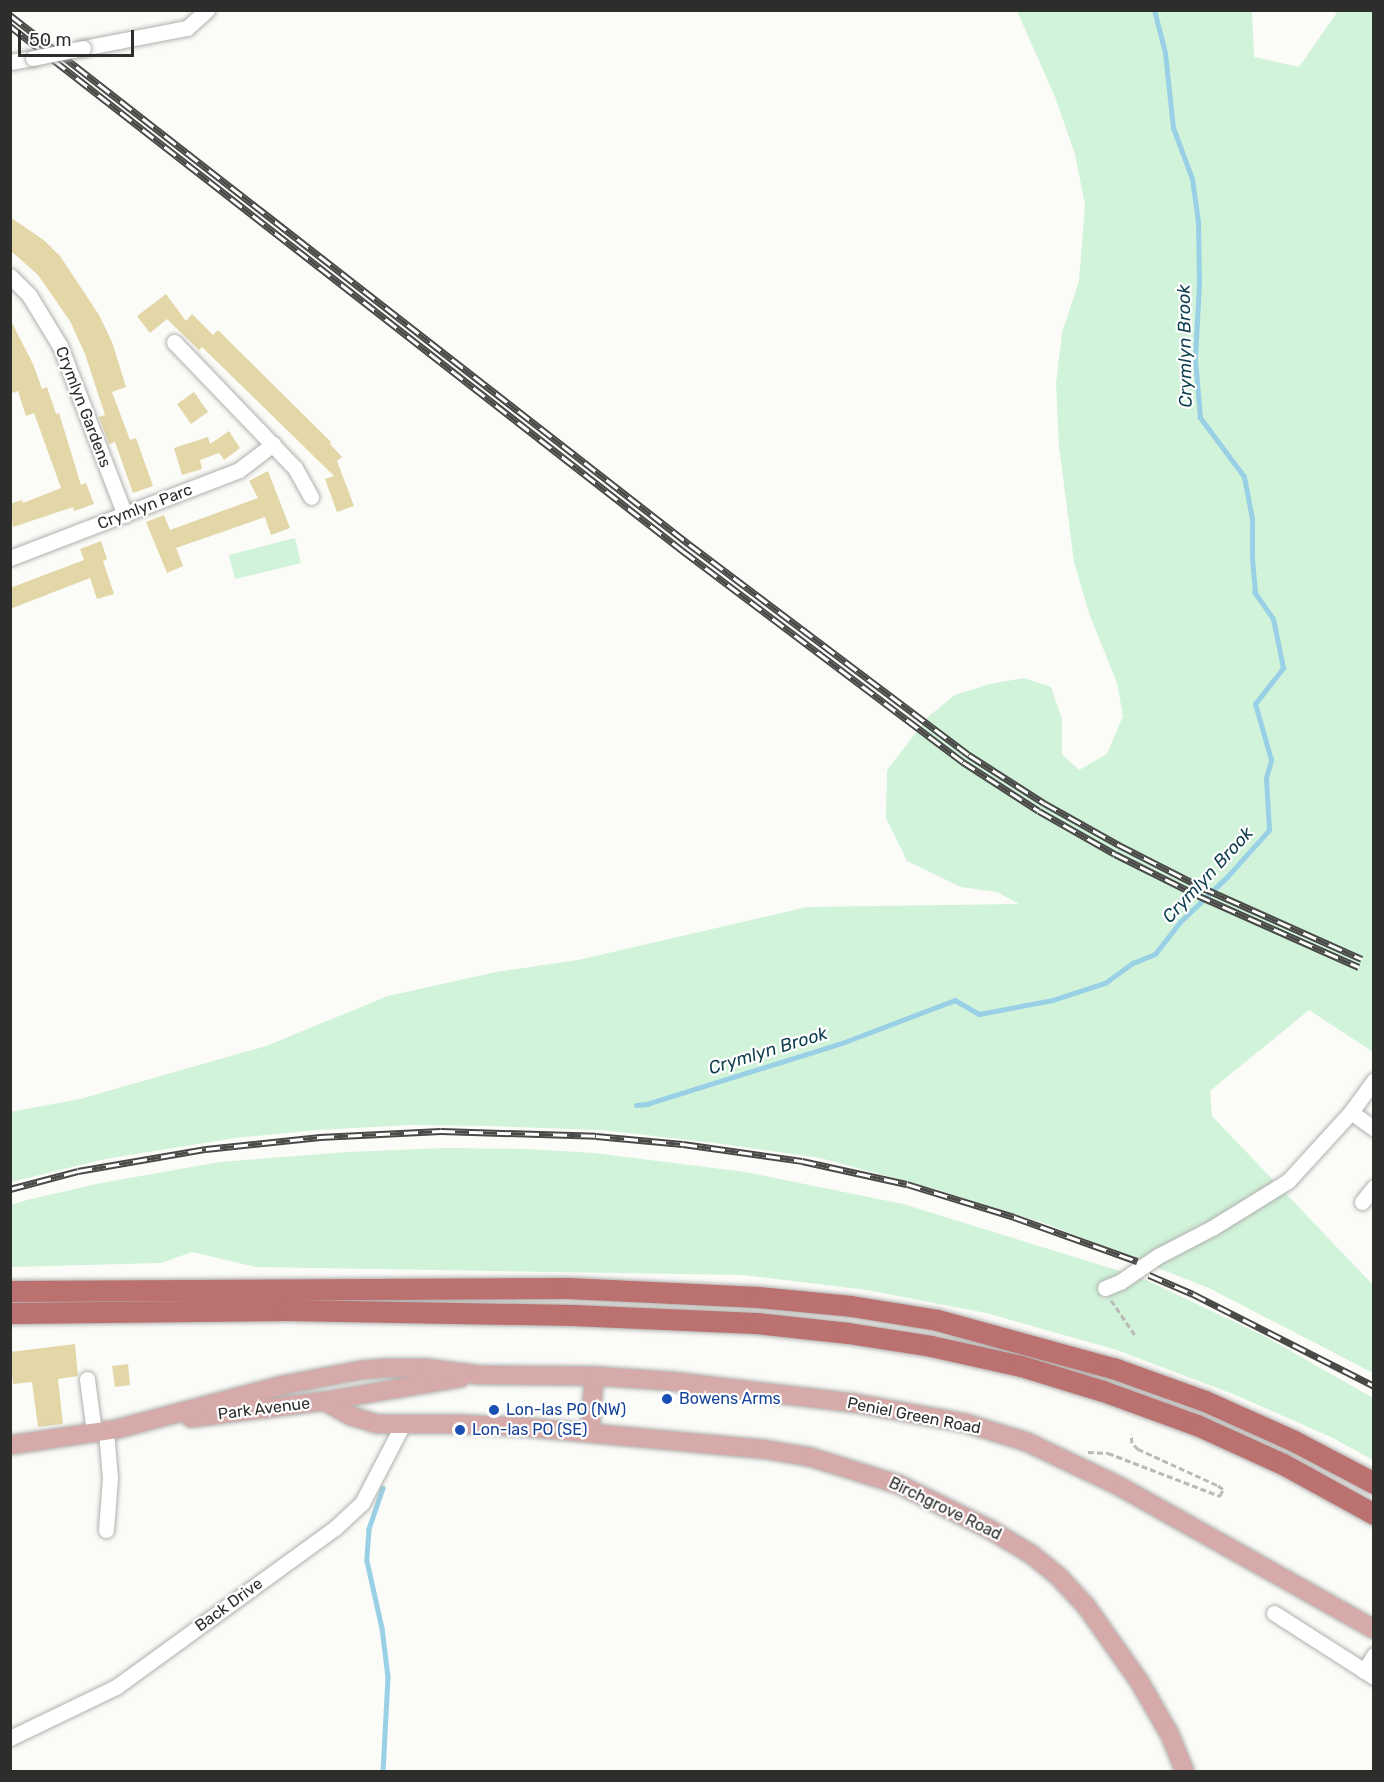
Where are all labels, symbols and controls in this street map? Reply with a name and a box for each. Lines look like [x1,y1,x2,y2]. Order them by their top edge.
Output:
scale bar [21,18,136,56]
text: 50 m [29,29,72,51]
water label: Crymlyn Brook [1173,284,1197,408]
street label: Crymlyn Gardens [51,344,115,470]
street label: Crymlyn Parc [95,480,195,534]
water label: Crymlyn Brook [1158,823,1258,927]
water label: Crymlyn Brook [706,1023,830,1079]
place label: Bowens Arms [679,1389,781,1409]
marker: Bowens Arms [660,1392,674,1406]
street label: Park Avenue [217,1394,311,1424]
street label: Peniel Green Road [846,1394,982,1438]
place label: Lon-las PO (NW) [506,1400,626,1420]
marker: Lon-las PO (NW) [487,1403,501,1417]
place label: Lon-las PO (SE) [472,1420,587,1440]
marker: Lon-las PO (SE) [453,1423,467,1437]
street label: Birchgrove Road [886,1473,1004,1545]
street label: Back Drive [191,1574,267,1636]

